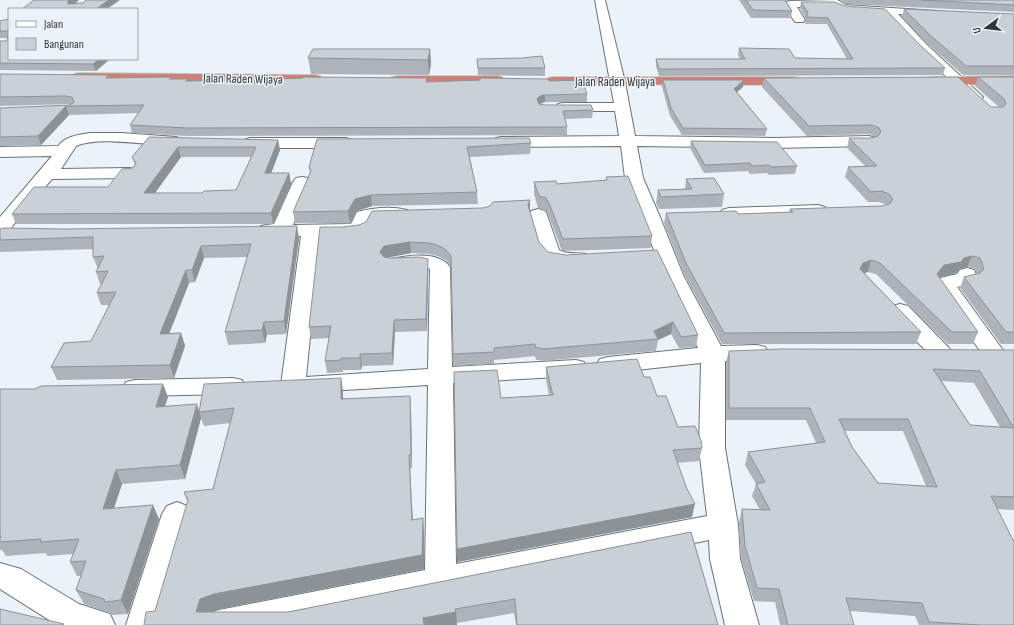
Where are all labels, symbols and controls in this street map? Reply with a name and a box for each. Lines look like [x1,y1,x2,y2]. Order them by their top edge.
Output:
legend [8,8,138,60]
north arrow [966,8,1006,48]
text: Jalan [43,17,63,32]
text: U [970,26,984,35]
text: Bangunan [44,37,84,52]
street label: Jalan Raden Wijaya [202,70,283,88]
street label: Jalan Raden Wijaya [574,74,655,90]

